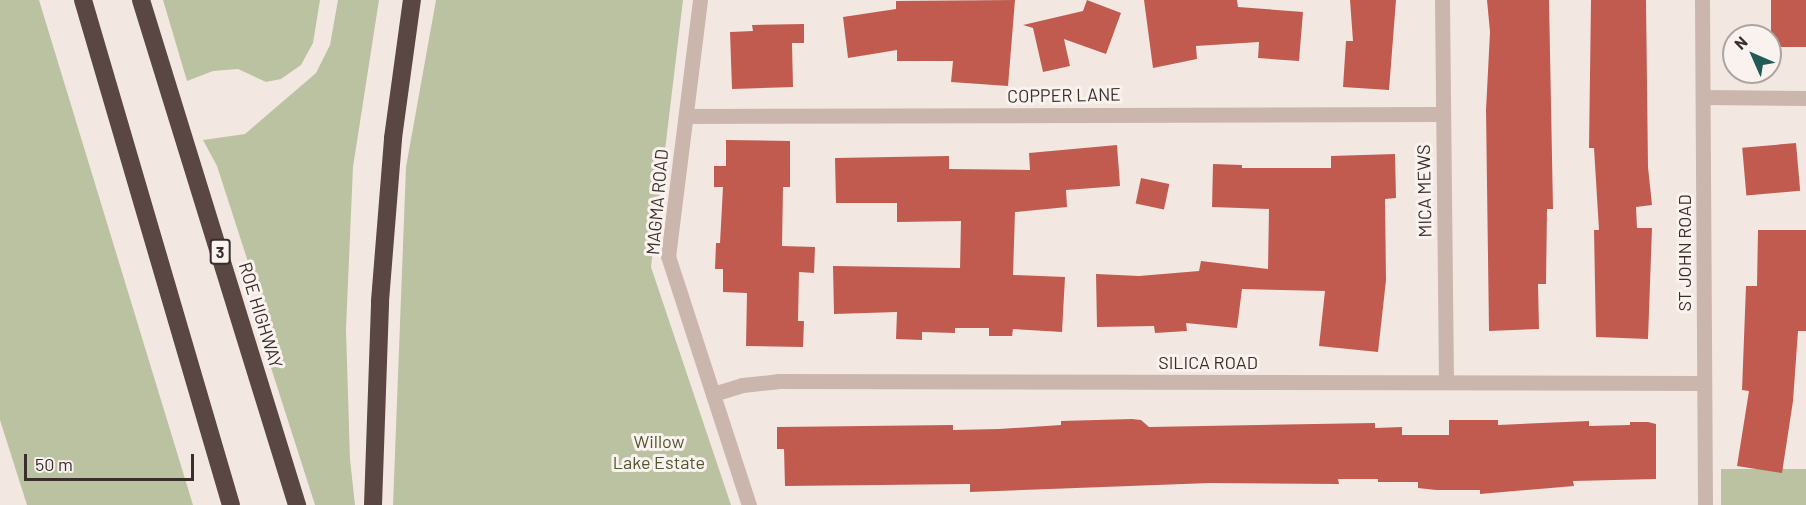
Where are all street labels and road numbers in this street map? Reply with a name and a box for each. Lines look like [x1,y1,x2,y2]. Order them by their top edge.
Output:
street label: COPPER LANE [1007,83,1121,107]
street label: MICA MEWS [1412,144,1436,238]
street label: MAGMA ROAD [642,148,672,256]
street label: ST JOHN ROAD [1673,194,1695,312]
road number: 3 [210,239,230,265]
street label: ROE HIGHWAY [235,259,287,371]
street label: SILICA ROAD [1158,351,1258,373]

